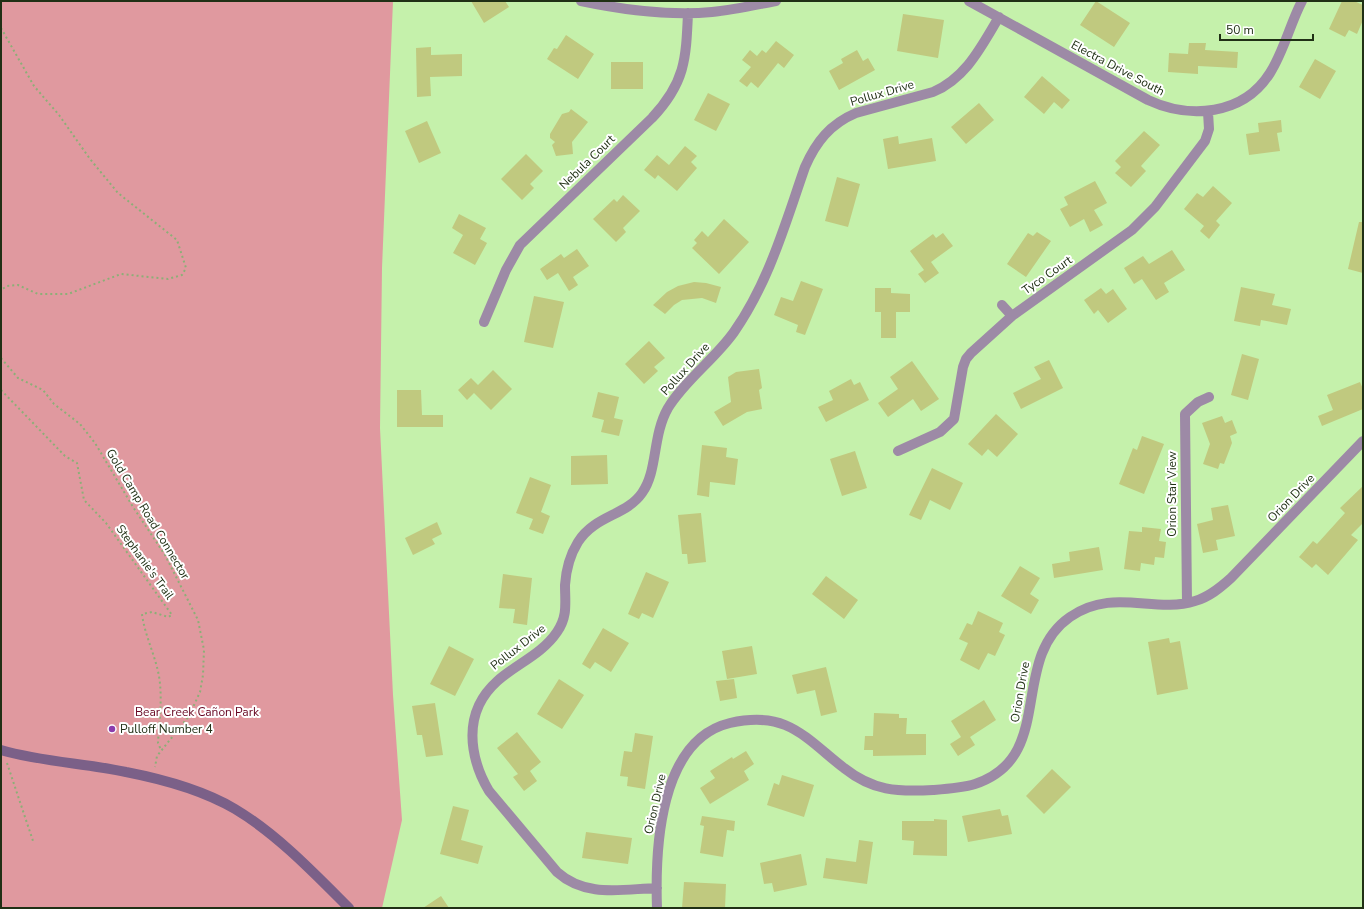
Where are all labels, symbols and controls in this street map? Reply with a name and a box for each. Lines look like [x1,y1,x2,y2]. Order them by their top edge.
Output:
scale bar [1220,16,1313,42]
text: 50 m [1226,22,1254,38]
street label: Electra Drive South [1068,37,1168,99]
street label: Pollux Drive [848,76,916,110]
street label: Nebula Court [556,131,619,193]
street label: Tyco Court [1019,251,1076,298]
street label: Pollux Drive [657,339,713,399]
street label: Gold Camp Road Connector [103,446,194,583]
street label: Orion Star View [1164,451,1180,537]
street label: Orion Drive [1264,470,1318,526]
street label: Stephanie's Trail [112,521,178,603]
street label: Pollux Drive [487,620,549,674]
street label: Orion Drive [1007,660,1033,724]
park label: Bear Creek Cañon Park [135,704,260,720]
place label: Pulloff Number 4 [120,721,213,737]
marker: Pulloff Number 4 [107,724,117,734]
street label: Orion Drive [640,772,670,836]

